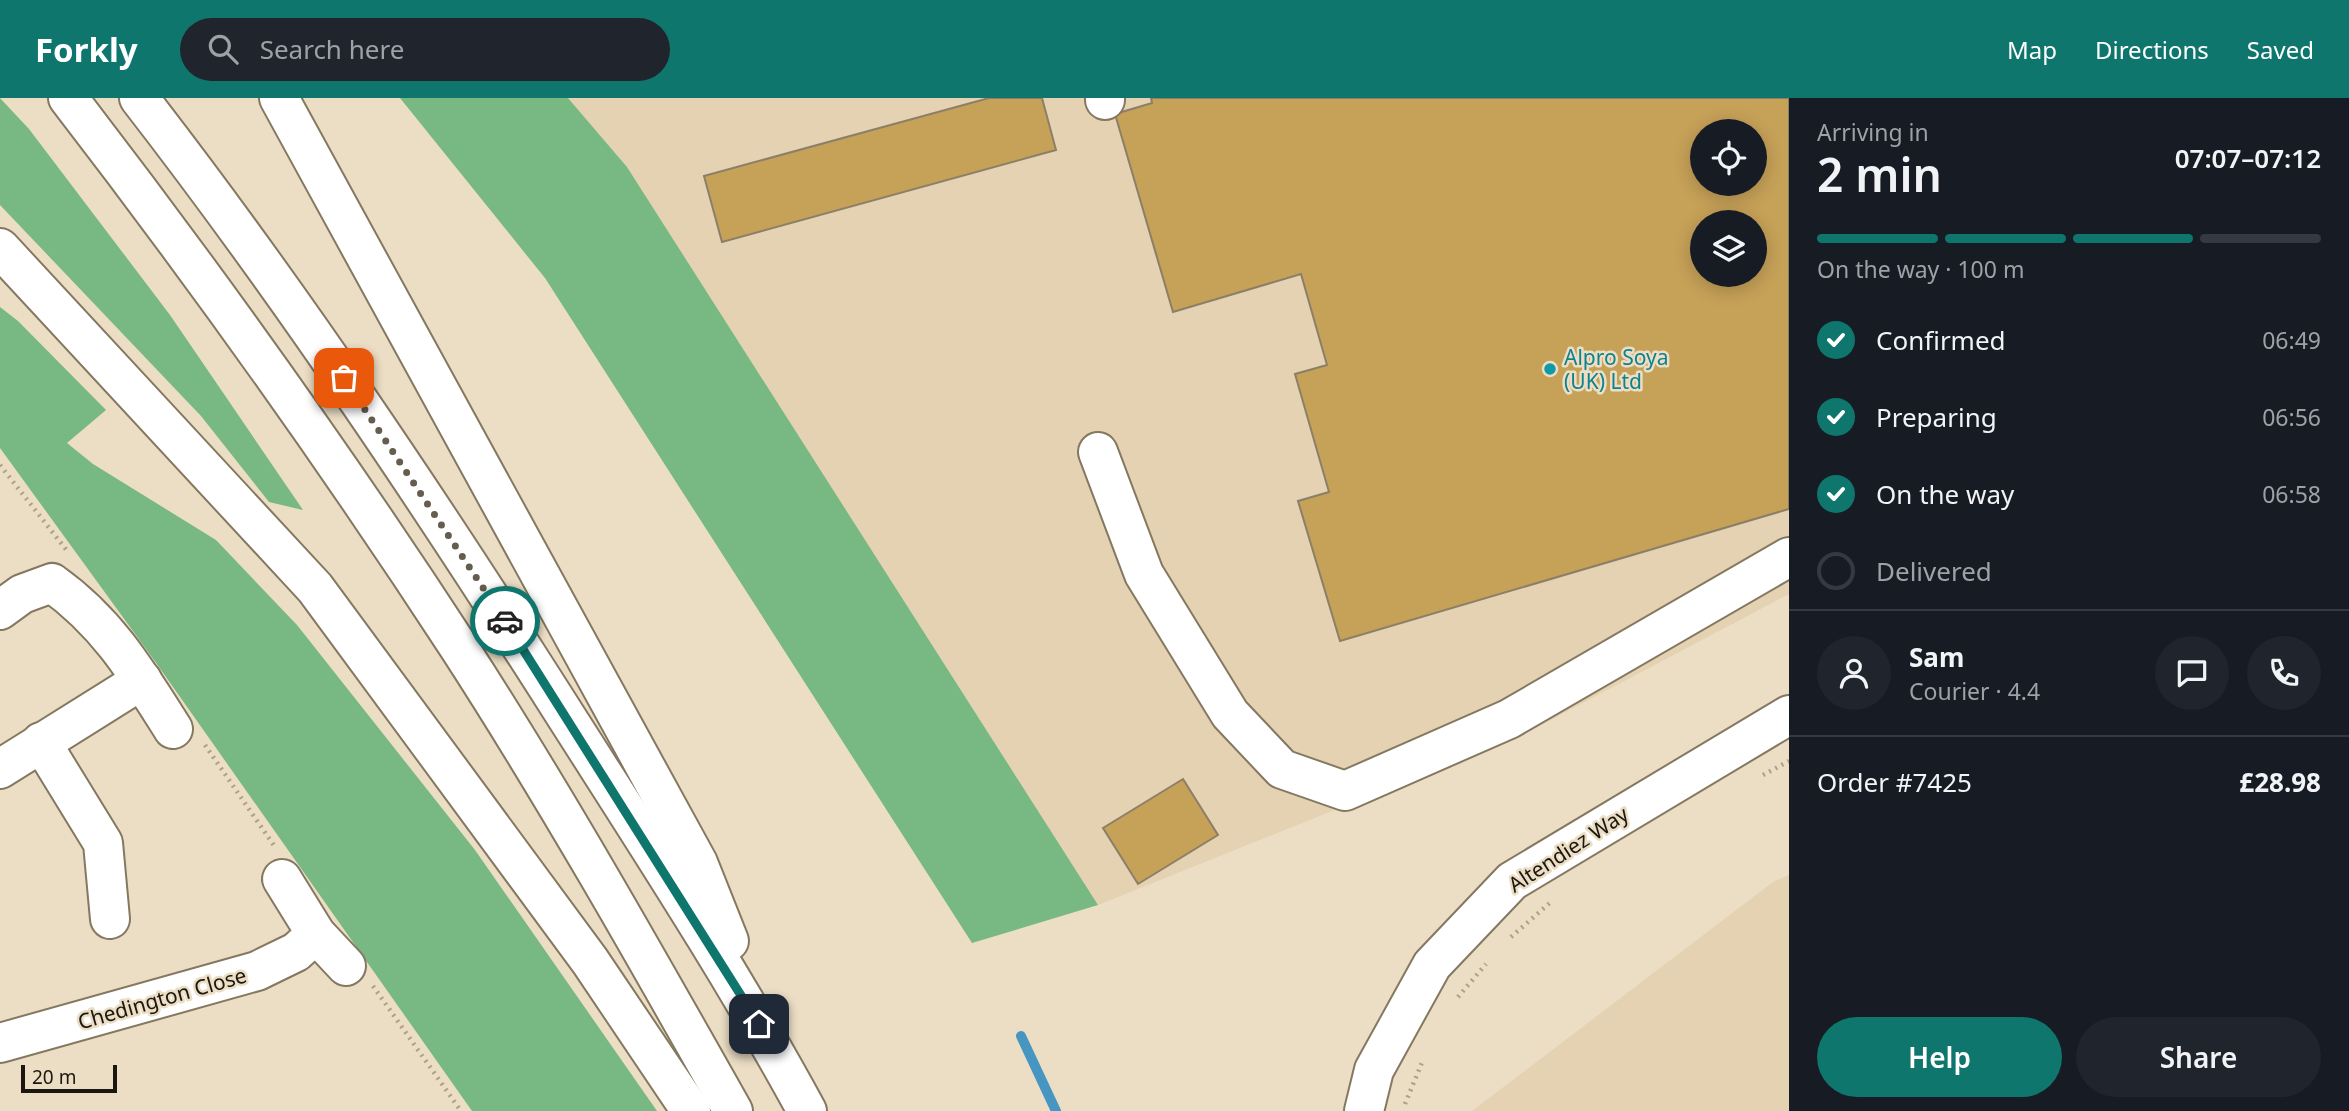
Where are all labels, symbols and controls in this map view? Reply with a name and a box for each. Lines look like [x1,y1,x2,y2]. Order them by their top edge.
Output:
search box [180,18,670,81]
text: Forkly [35,27,138,72]
icon: search [204,30,242,68]
text: Search here [260,31,404,67]
text: Map [2007,33,2057,66]
text: Directions [2095,33,2209,66]
text: Saved [2247,33,2314,66]
text: Arriving in [1817,116,1929,148]
map controls [1690,119,1767,287]
button: locate [1690,119,1767,196]
text: 07:07–07:12 [2175,140,2321,176]
text: 2 min [1817,143,1942,205]
button: layers [1690,210,1767,287]
text: On the way · 100 m [1817,253,2024,285]
icon: check [1817,321,1855,359]
text: Confirmed [1876,322,2006,358]
text: 06:49 [2262,324,2321,356]
place label: Alpro Soya (UK) Ltd [1564,343,1668,395]
pin [314,348,374,408]
icon: bag [325,359,363,397]
marker: Alpro Soya (UK) Ltd [1542,361,1558,377]
icon: check [1817,398,1855,436]
text: Preparing [1876,399,1997,435]
text: 06:56 [2262,401,2321,433]
icon: check [1817,475,1855,513]
text: On the way [1876,476,2014,512]
text: 06:58 [2262,478,2321,510]
text: Delivered [1876,553,1992,589]
courier [470,586,540,656]
icon: car [486,602,524,640]
button: person [1817,636,1891,710]
button: chat [2155,636,2229,710]
button: phone [2247,636,2321,710]
text: Sam [1909,639,1964,675]
text: Courier · 4.4 [1909,675,2040,707]
text: Order #7425 [1817,764,1972,800]
text: £28.98 [2239,764,2321,800]
street label: Altendiez Way [1502,799,1634,898]
street label: Chedington Close [74,961,250,1035]
pin [729,994,789,1054]
icon: home [740,1005,778,1043]
button: Help [1817,1017,2062,1097]
button: Share [2076,1017,2321,1097]
scale bar [21,1062,117,1094]
text: 20 m [32,1064,76,1090]

